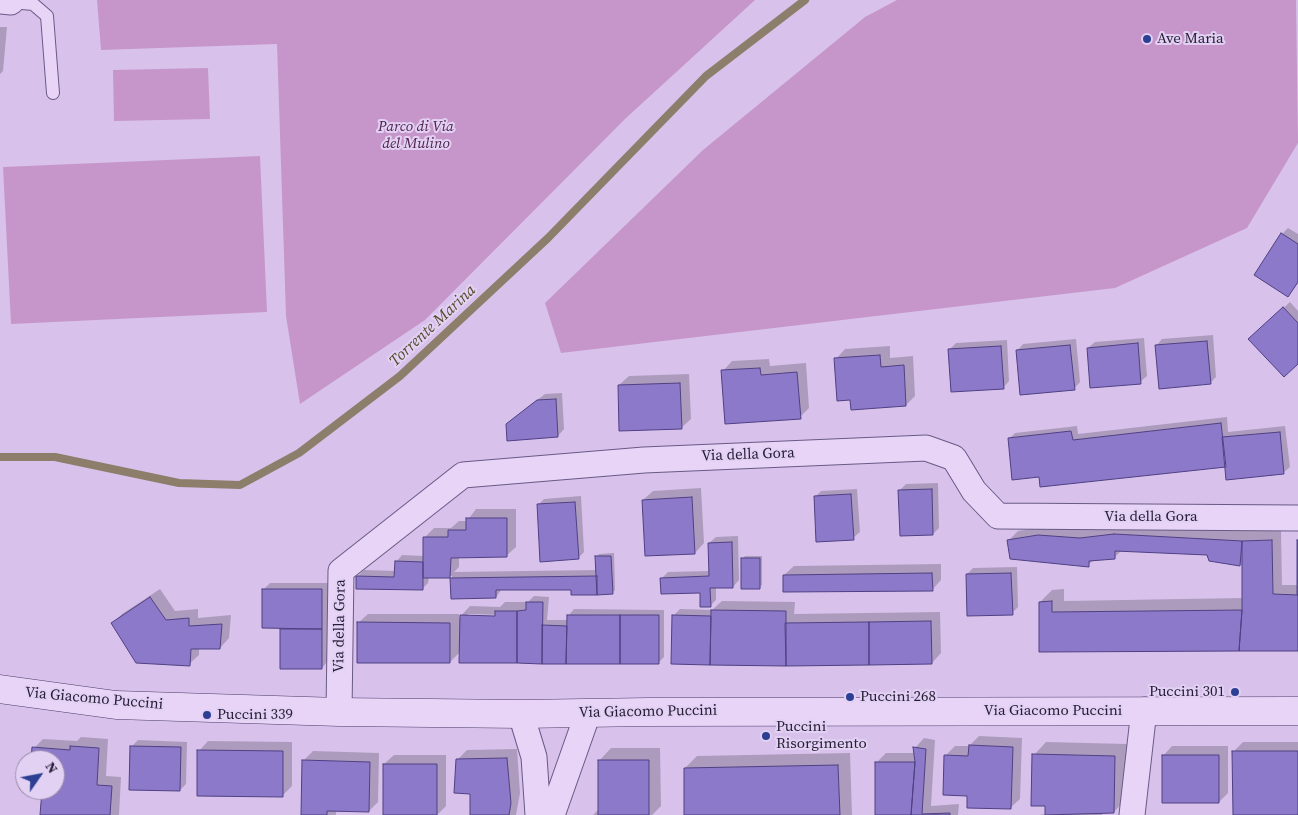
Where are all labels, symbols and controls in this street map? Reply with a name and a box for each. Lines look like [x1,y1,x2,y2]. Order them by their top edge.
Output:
place label: Ave Maria [1157,30,1224,48]
marker: Ave Maria [1141,33,1153,45]
park label: Parco di Via del Mulino [378,118,454,153]
water label: Torrente Marina [386,281,480,371]
street label: Via della Gora [701,444,795,466]
street label: Via della Gora [1104,508,1198,526]
street label: Via della Gora [330,579,350,673]
place label: Puccini 301 [1149,683,1225,701]
street label: Via Giacomo Puccini [24,684,164,714]
marker: Puccini 301 [1229,686,1241,698]
place label: Puccini 268 [860,688,936,706]
marker: Puccini 268 [844,691,856,703]
street label: Via Giacomo Puccini [579,702,717,722]
street label: Via Giacomo Puccini [984,702,1122,720]
place label: Puccini 339 [217,706,293,724]
marker: Puccini 339 [201,709,213,721]
place label: Puccini Risorgimento [776,718,867,753]
marker: Puccini Risorgimento [760,730,772,742]
north arrow [15,750,65,800]
text: N [41,758,63,777]

